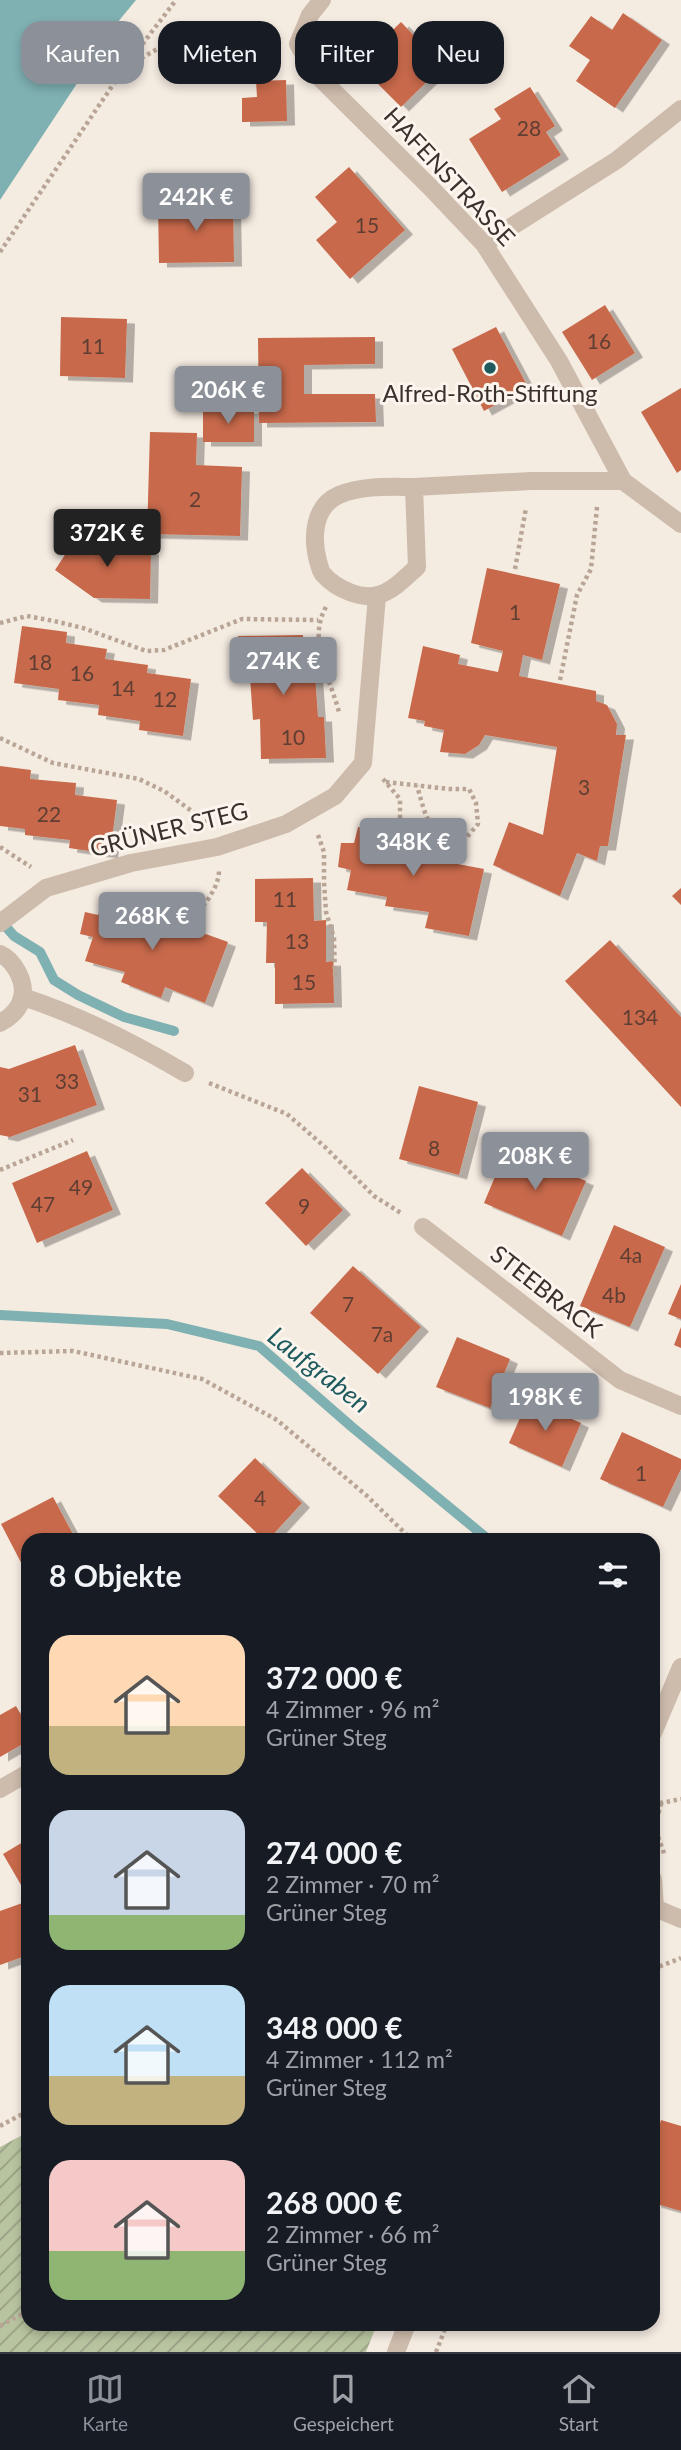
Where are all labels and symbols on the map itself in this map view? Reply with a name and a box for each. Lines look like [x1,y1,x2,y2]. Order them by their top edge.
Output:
street label: HAFENSTRASSE [379,101,522,251]
house number: 28 [517,115,541,140]
pin: 242K € [139,174,253,233]
house number: 15 [355,212,379,237]
house number: 16 [587,328,611,353]
house number: 11 [81,333,105,358]
marker: Alfred-Roth-Stiftung [482,360,498,376]
pin: 206K € [171,366,285,426]
place label: Alfred-Roth-Stiftung [382,378,598,407]
house number: 2 [189,486,201,511]
pin: 372K € [50,510,164,569]
house number: 1 [509,599,521,624]
pin: 274K € [226,638,340,697]
house number: 18 [28,649,52,674]
house number: 16 [70,660,94,685]
house number: 14 [111,675,135,700]
house number: 12 [153,686,177,711]
house number: 10 [281,724,305,749]
house number: 3 [578,774,590,799]
street label: GRÜNER STEG [87,795,251,862]
house number: 22 [37,801,61,826]
pin: 348K € [356,818,470,878]
house number: 11 [273,886,297,911]
pin: 268K € [95,892,209,952]
house number: 13 [285,928,309,953]
house number: 15 [292,969,316,994]
house number: 134 [622,1004,658,1029]
house number: 33 [55,1068,79,1093]
house number: 31 [18,1081,42,1106]
pin: 208K € [478,1132,592,1192]
house number: 8 [428,1135,440,1160]
house number: 49 [69,1174,93,1199]
house number: 47 [31,1191,55,1216]
house number: 9 [298,1193,310,1218]
street label: STEEBRACK [486,1238,608,1343]
house number: 4a [620,1242,642,1267]
house number: 4b [602,1282,626,1307]
house number: 7 [342,1291,354,1316]
water label: Laufgraben [262,1319,377,1419]
house number: 7a [371,1321,393,1346]
pin: 198K € [488,1374,602,1433]
house number: 1 [635,1460,647,1485]
house number: 4 [254,1485,266,1510]

